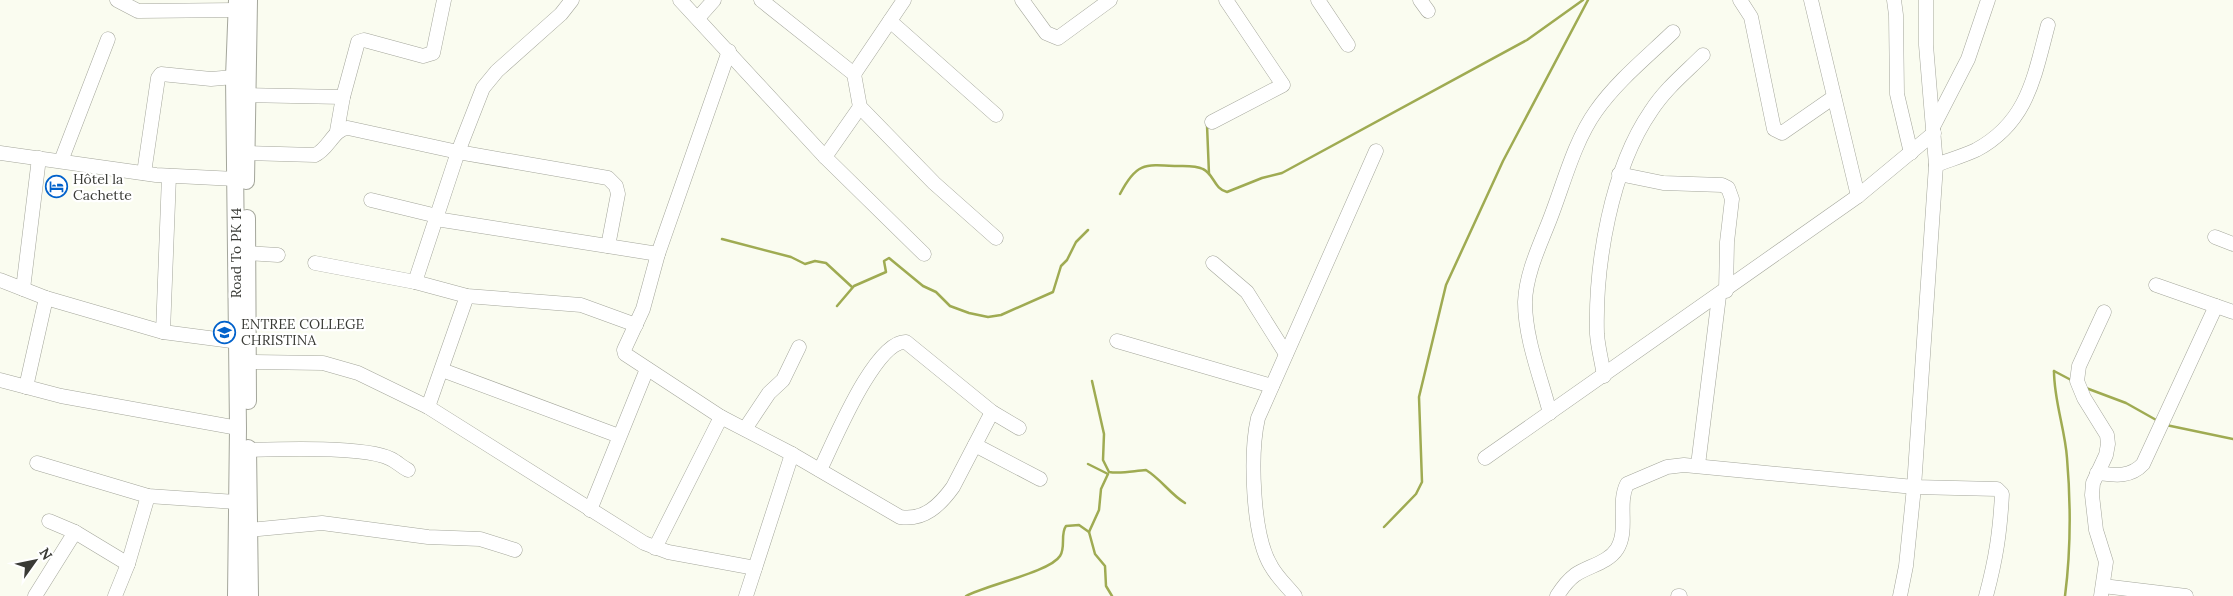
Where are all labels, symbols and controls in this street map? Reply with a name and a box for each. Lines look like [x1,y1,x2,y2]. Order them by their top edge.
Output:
place label: Hôtel la Cachette [73,170,132,204]
hotel icon: Hôtel la Cachette [45,175,69,199]
street label: Road To PK 14 [227,207,245,298]
place label: ENTREE COLLEGE CHRISTINA [241,315,365,349]
school or university icon: ENTREE COLLEGE CHRISTINA [213,320,237,344]
north arrow [10,536,60,586]
text: N [35,544,56,564]

